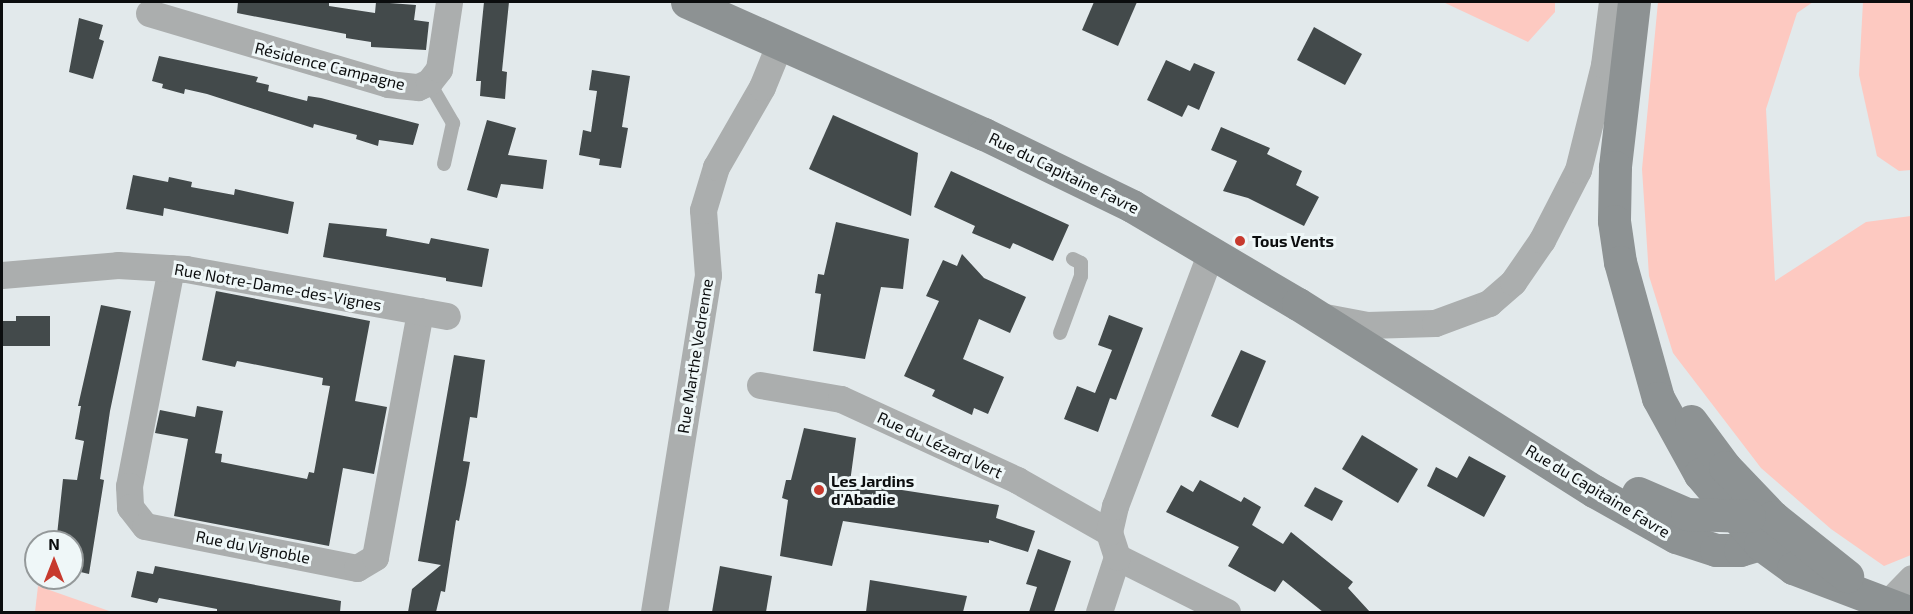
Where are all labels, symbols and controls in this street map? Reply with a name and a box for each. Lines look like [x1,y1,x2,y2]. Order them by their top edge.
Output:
street label: Résidence Campagne [253,38,407,94]
street label: Rue du Capitaine Favre [986,128,1142,218]
place label: Tous Vents [1252,231,1334,251]
marker: Tous Vents [1233,234,1247,248]
street label: Rue Notre-Dame-des-Vignes [173,259,383,315]
street label: Rue Marthe Vedrenne [673,277,717,435]
street label: Rue du Lézard Vert [874,408,1006,482]
street label: Rue du Capitaine Favre [1522,440,1674,542]
place label: Les Jardins d'Abadie [831,471,914,509]
marker: Les Jardins d'Abadie [812,483,826,497]
street label: Rue du Vignoble [194,526,312,568]
north arrow [24,530,84,590]
text: N [48,534,60,553]

